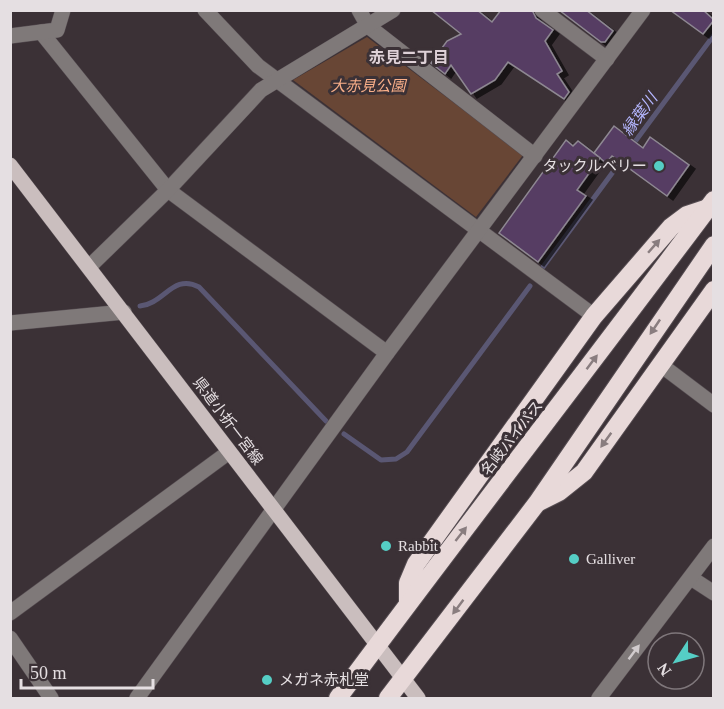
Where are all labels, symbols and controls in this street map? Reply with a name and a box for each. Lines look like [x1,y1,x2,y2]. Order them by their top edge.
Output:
district label: 赤見二丁目 [369,49,449,66]
park label: 大赤見公園 [330,78,407,94]
water label: 縁葉川 [618,88,662,139]
place label: タックルベリー [542,158,647,174]
marker: タックルベリー [652,159,666,173]
one-way arrow [647,239,660,254]
one-way arrow [649,319,661,335]
one-way arrow [586,355,598,370]
street label: 県道小折一宮線 [190,374,266,468]
street label: 名岐バイパス [478,398,546,478]
one-way arrow [600,432,612,448]
one-way arrow [454,526,466,541]
place label: Rabbit [398,538,439,554]
marker: Rabbit [379,539,393,553]
place label: Galliver [586,551,635,567]
marker: Galliver [567,552,581,566]
one-way arrow [453,599,465,614]
north arrow [646,631,706,691]
one-way arrow [628,644,640,660]
scale bar [21,652,153,690]
text: N [654,659,675,679]
text: 50 m [30,663,67,683]
place label: メガネ赤札堂 [279,672,369,688]
marker: メガネ赤札堂 [260,673,274,687]

